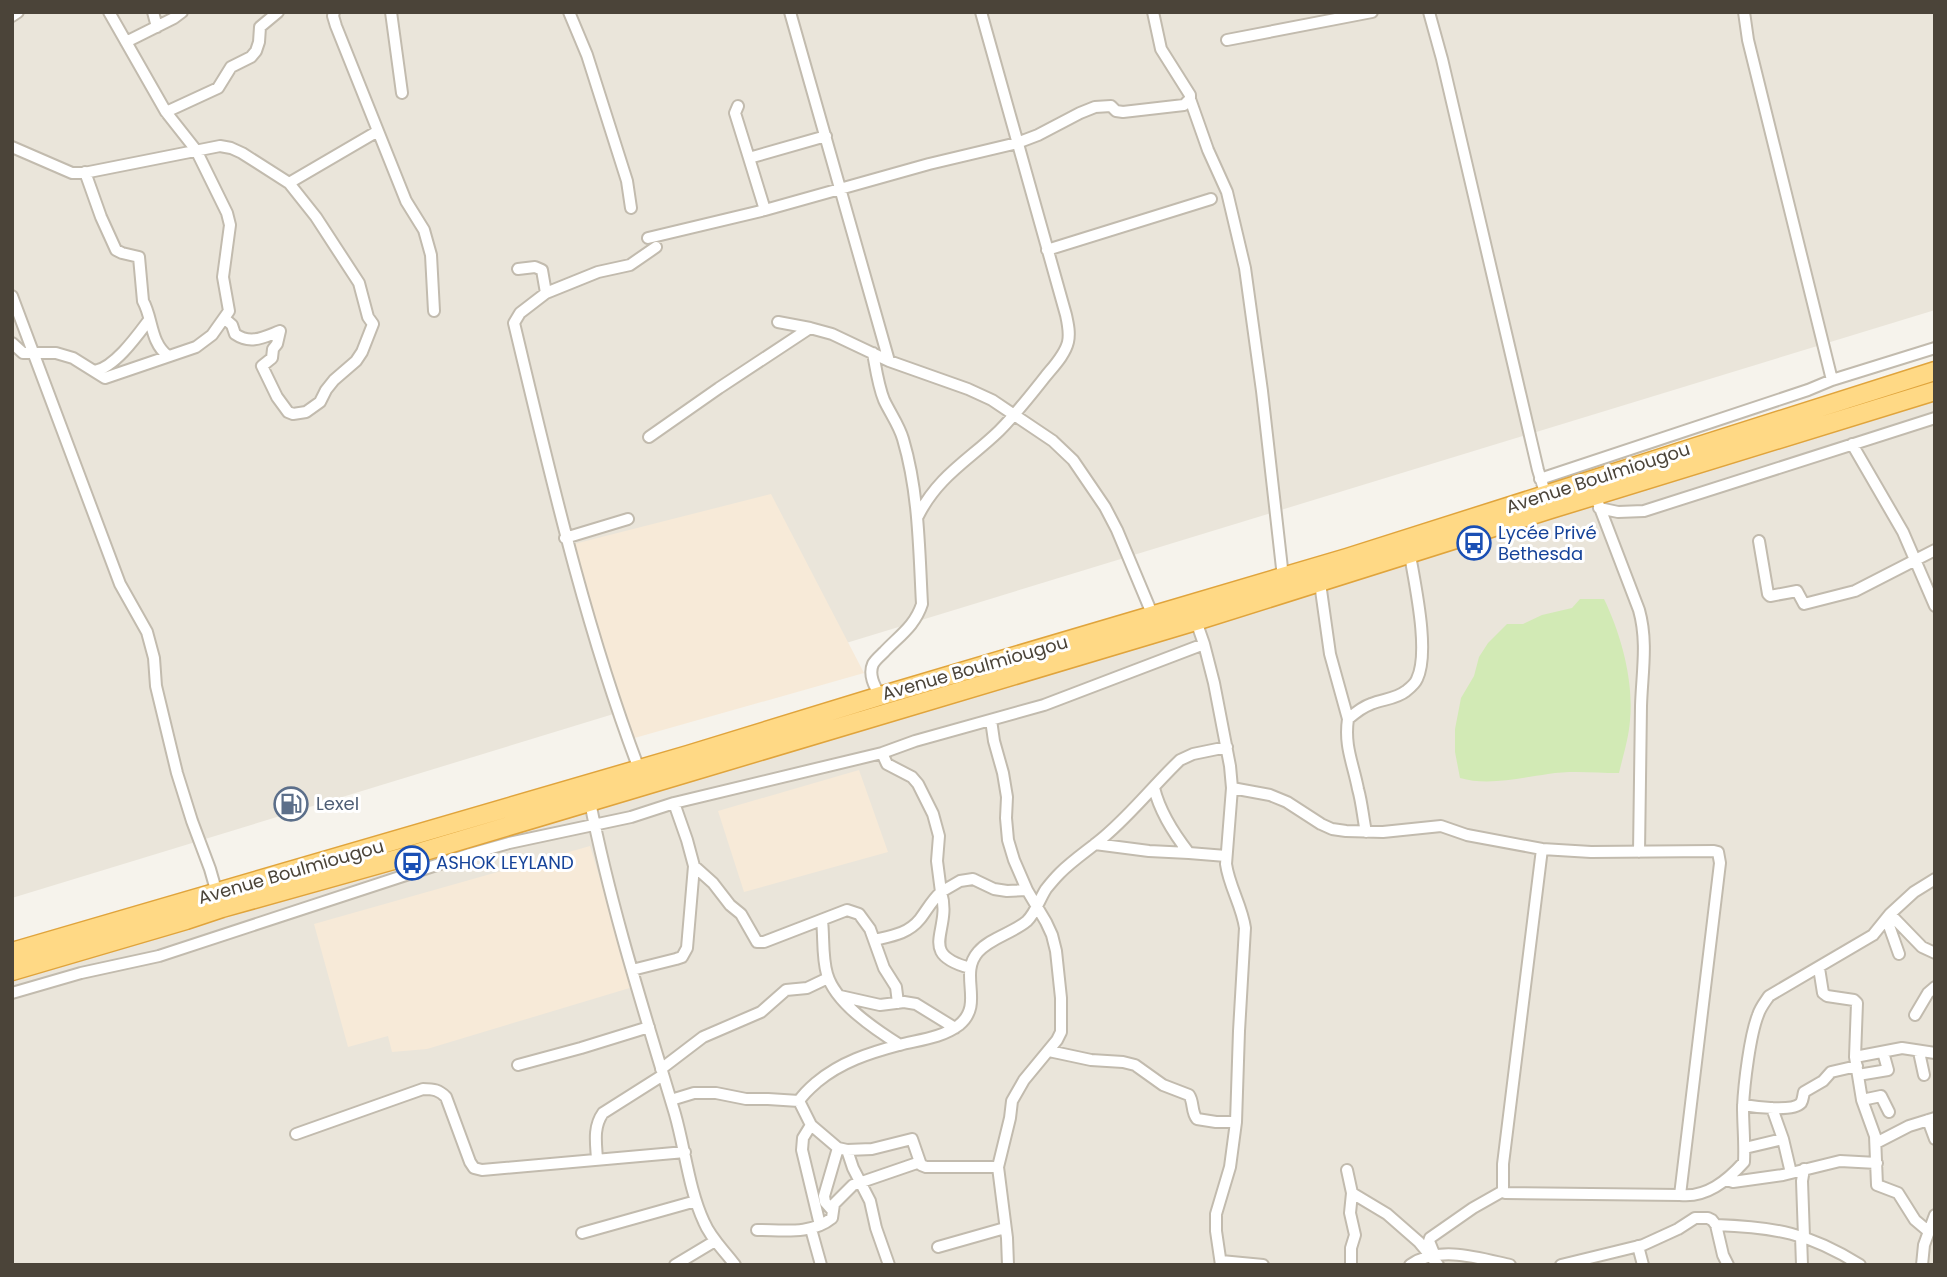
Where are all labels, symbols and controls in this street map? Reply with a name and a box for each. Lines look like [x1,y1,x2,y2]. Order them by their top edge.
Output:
street label: Avenue Boulmiougou [1503,436,1693,519]
place label: Lycée Privé Bethesda [1498,520,1597,566]
bus stop icon: Lycée Privé Bethesda [1455,524,1493,562]
street label: Avenue Boulmiougou [879,629,1071,706]
fuel station icon: Lexel [272,785,310,823]
place label: Lexel [316,791,359,816]
street label: Avenue Boulmiougou [195,833,387,910]
bus stop icon: ASHOK LEYLAND [393,844,431,882]
place label: ASHOK LEYLAND [436,850,574,875]

